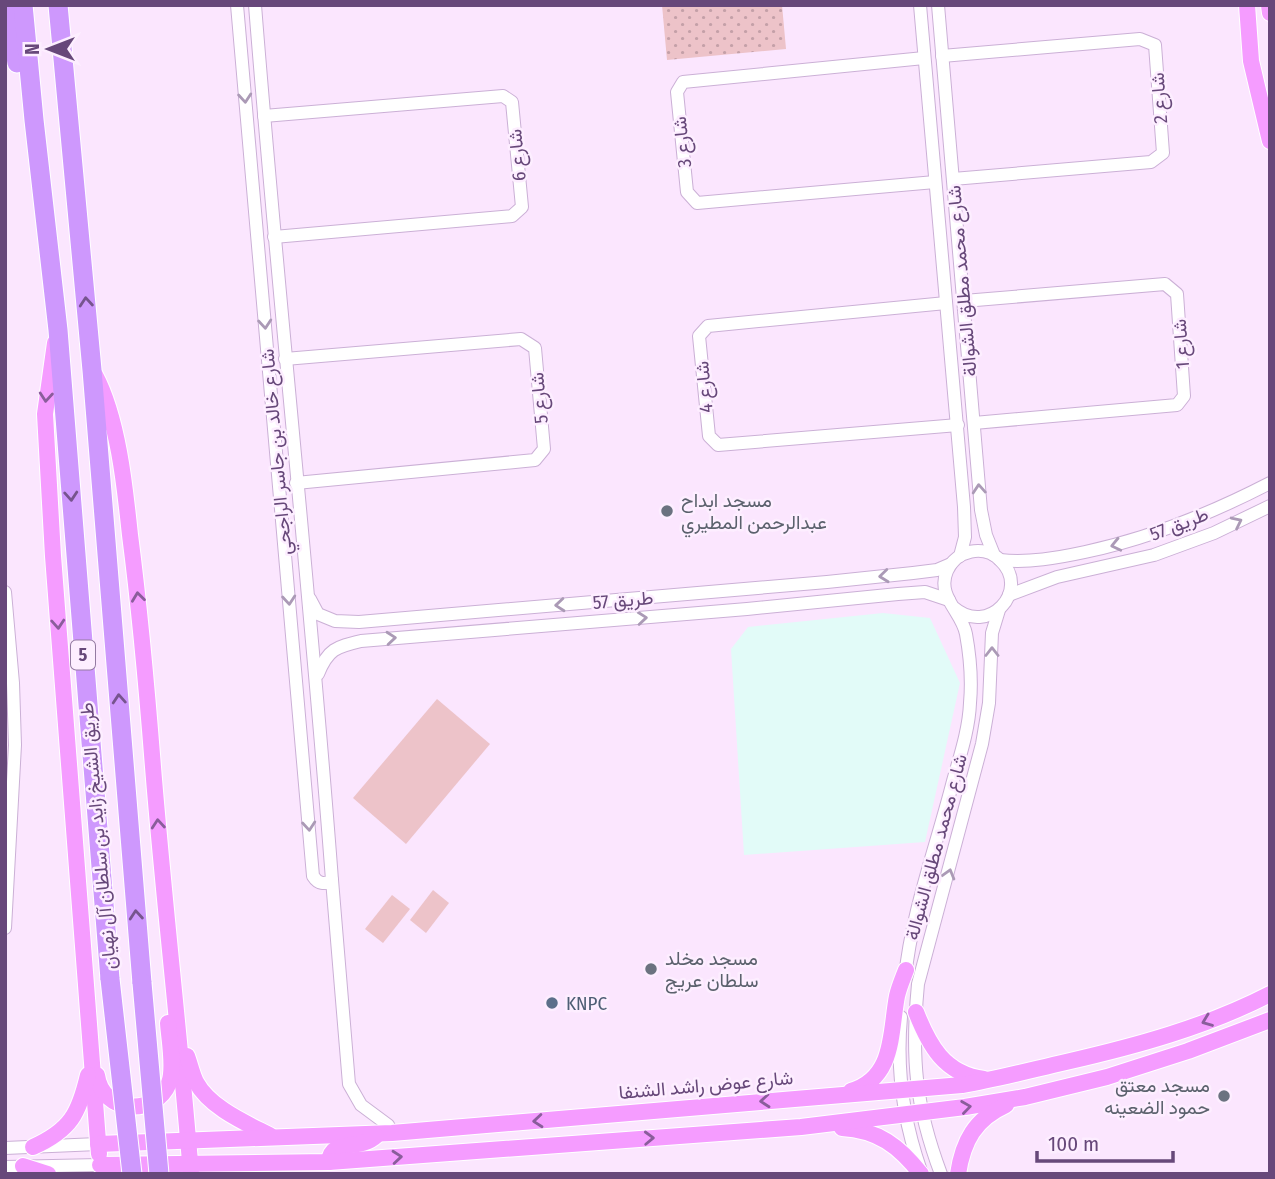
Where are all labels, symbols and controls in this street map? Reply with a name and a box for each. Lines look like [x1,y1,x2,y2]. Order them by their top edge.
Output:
north arrow [14,14,84,84]
text: N [21,43,44,55]
street label: شارع 2 [1146,72,1173,124]
one-way arrow [238,92,253,103]
street label: شارع 3 [668,115,697,169]
street label: شارع 6 [503,128,532,182]
street label: شارع محمد مطلق الشوالة [942,184,983,378]
one-way arrow [79,296,94,307]
street label: شارع 1 [1168,318,1195,370]
one-way arrow [257,319,272,330]
street label: شارع خالد بن جاسر الراجحي [256,348,300,556]
street label: شارع 4 [690,360,719,414]
street label: شارع 5 [525,371,554,425]
one-way arrow [39,392,54,403]
one-way arrow [972,483,987,494]
place label: مسجد ابداح عبدالرحمن المطيري [681,489,827,538]
one-way arrow [63,491,78,502]
street label: طريق 57 [1147,502,1211,546]
marker: مسجد ابداح عبدالرحمن المطيري [659,503,675,519]
one-way arrow [1229,517,1242,531]
one-way arrow [1110,537,1122,551]
one-way arrow [878,569,890,584]
street label: طريق 57 [592,586,654,614]
one-way arrow [130,591,145,603]
one-way arrow [281,595,296,606]
one-way arrow [554,597,565,612]
one-way arrow [637,611,648,626]
one-way arrow [51,619,66,630]
one-way arrow [386,631,397,646]
road number: 5 [71,640,95,670]
one-way arrow [984,646,1000,657]
one-way arrow [112,693,127,704]
street label: طريق الشيخ زايد بن سلطان آل نهيان [75,701,123,971]
street label: شارع محمد مطلق الشوالة [900,751,973,943]
one-way arrow [151,818,166,829]
one-way arrow [301,821,316,832]
one-way arrow [940,868,955,880]
one-way arrow [129,909,144,920]
place label: مسجد مخلد سلطان عريج [665,947,758,994]
marker: مسجد مخلد سلطان عريج [643,961,659,977]
place label: KNPC [566,992,608,1015]
marker: KNPC [544,995,560,1011]
one-way arrow [1201,1013,1214,1027]
street label: شارع عوض راشد الشنفا [618,1066,794,1105]
place label: مسجد معتق حمود الضعينه [1104,1074,1210,1119]
marker: مسجد معتق حمود الضعينه [1216,1088,1232,1104]
one-way arrow [759,1093,770,1108]
one-way arrow [960,1099,972,1114]
one-way arrow [533,1113,544,1128]
scale bar [1037,1120,1174,1164]
one-way arrow [643,1130,654,1145]
text: 100 m [1048,1131,1099,1157]
one-way arrow [392,1150,403,1165]

